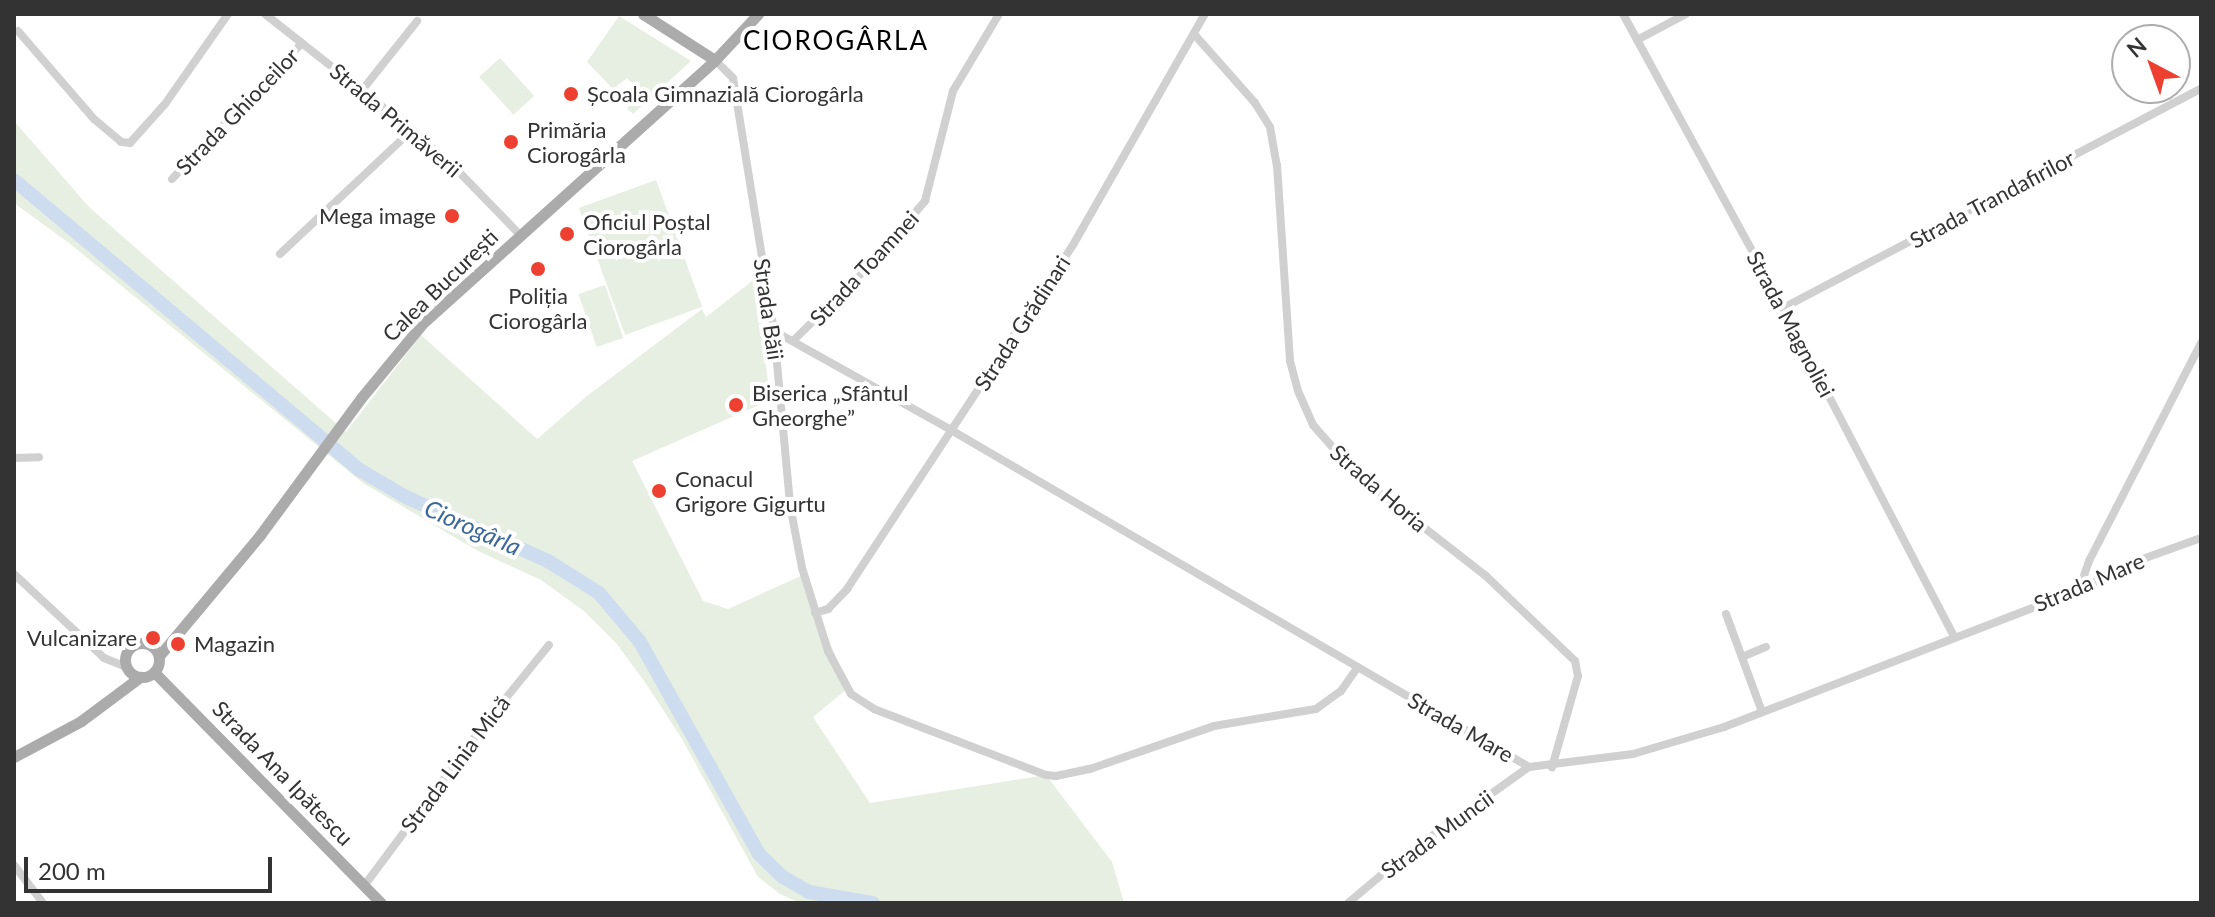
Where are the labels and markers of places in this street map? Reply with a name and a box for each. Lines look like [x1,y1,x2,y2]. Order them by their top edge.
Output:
place label: Școala Gimnazială Ciorogârla [587,81,864,107]
marker: Școala Gimnazială Ciorogârla [562,85,580,103]
place label: Primăria Ciorogârla [527,116,626,168]
marker: Primăria Ciorogârla [502,133,520,151]
place label: Mega image [319,203,436,229]
marker: Mega image [443,207,461,225]
place label: Oficiul Poștal Ciorogârla [583,208,711,260]
marker: Oficiul Poștal Ciorogârla [558,225,576,243]
marker: Poliția Ciorogârla [529,260,547,278]
place label: Poliția Ciorogârla [489,282,587,334]
place label: Biserica „Sfântul Gheorghe” [752,379,908,430]
marker: Biserica „Sfântul Gheorghe” [727,396,745,414]
place label: Conacul Grigore Gigurtu [675,465,826,516]
marker: Conacul Grigore Gigurtu [650,482,668,500]
place label: Vulcanizare [27,625,137,651]
marker: Vulcanizare [144,629,162,647]
place label: Magazin [194,631,275,657]
marker: Magazin [169,635,187,653]

